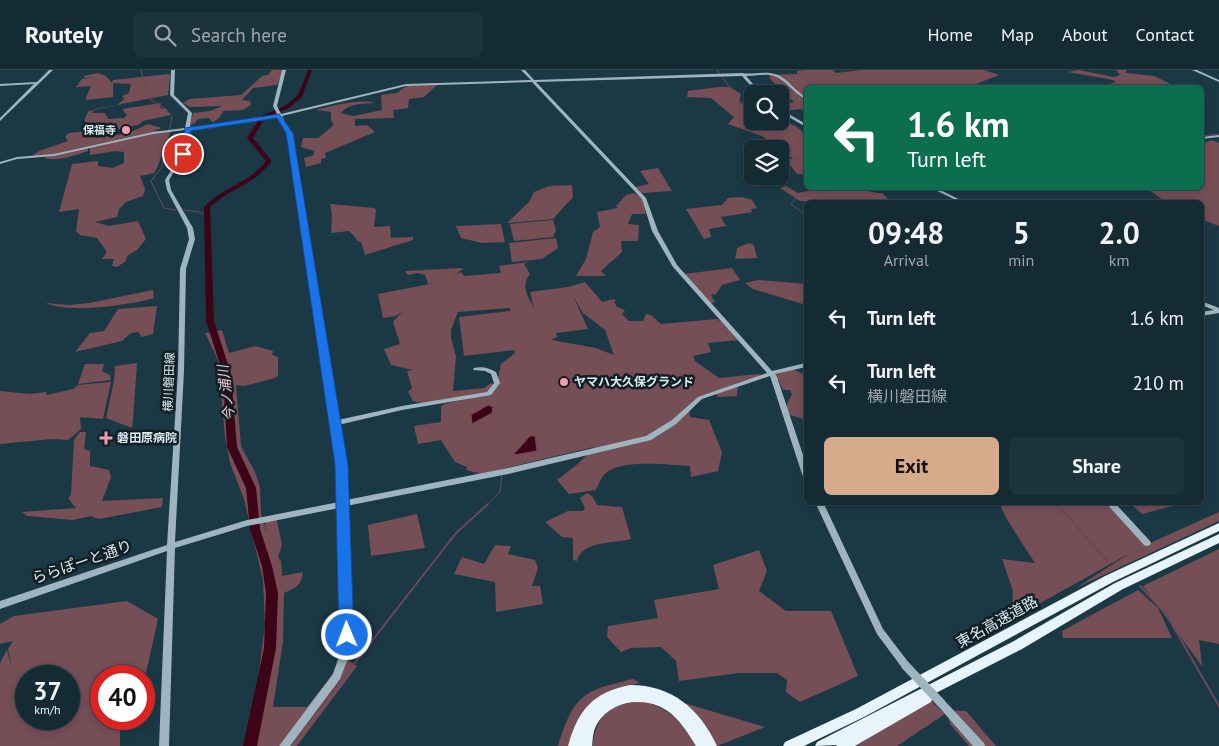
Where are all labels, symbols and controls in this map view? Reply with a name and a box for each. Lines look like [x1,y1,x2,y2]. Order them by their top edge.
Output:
search box [133,12,483,57]
text: Routely [25,19,103,50]
icon: search [151,21,179,49]
text: Search here [191,23,287,47]
text: Home [927,23,973,46]
text: Map [1001,23,1034,46]
text: About [1062,23,1108,46]
text: Contact [1136,23,1194,46]
map controls [744,85,789,185]
button: search [744,85,789,130]
text: 1.6 km [907,101,1010,147]
icon: left [824,105,889,170]
place label: 保福寺 [83,123,116,137]
marker: 保福寺 [120,124,132,136]
pin [162,133,204,175]
icon: arrive [169,140,197,168]
button: layers [744,140,789,185]
text: Turn left [907,145,986,173]
text: 09:48 [868,213,944,252]
text: 5 [1013,213,1030,252]
text: 2.0 [1098,213,1140,252]
text: Arrival [884,250,929,270]
text: min [1008,250,1034,270]
text: km [1109,250,1129,270]
icon: left [824,304,852,332]
text: Turn left [867,306,936,330]
text: 1.6 km [1130,306,1184,330]
street label: 横川磐田線 [160,352,177,412]
text: Turn left [867,359,936,383]
water label: 今ノ浦川 [213,362,238,422]
icon: left [824,369,852,397]
text: 210 m [1132,371,1184,395]
place label: ヤマハ大久保グランド [574,374,694,389]
marker: ヤマハ大久保グランド [558,376,570,388]
text: 横川磐田線 [867,386,947,406]
place label: 磐田原病院 [117,430,177,445]
marker: 磐田原病院 [99,431,113,445]
button: Exit [824,437,999,495]
button: Share [1009,437,1184,495]
street label: ららぽーと通り [29,535,135,588]
street label: 東名高速道路 [953,591,1041,652]
position arrow [320,608,372,660]
speed limit sign: 40 [90,665,155,730]
text: 37 [33,675,62,707]
text: km/h [34,702,61,717]

